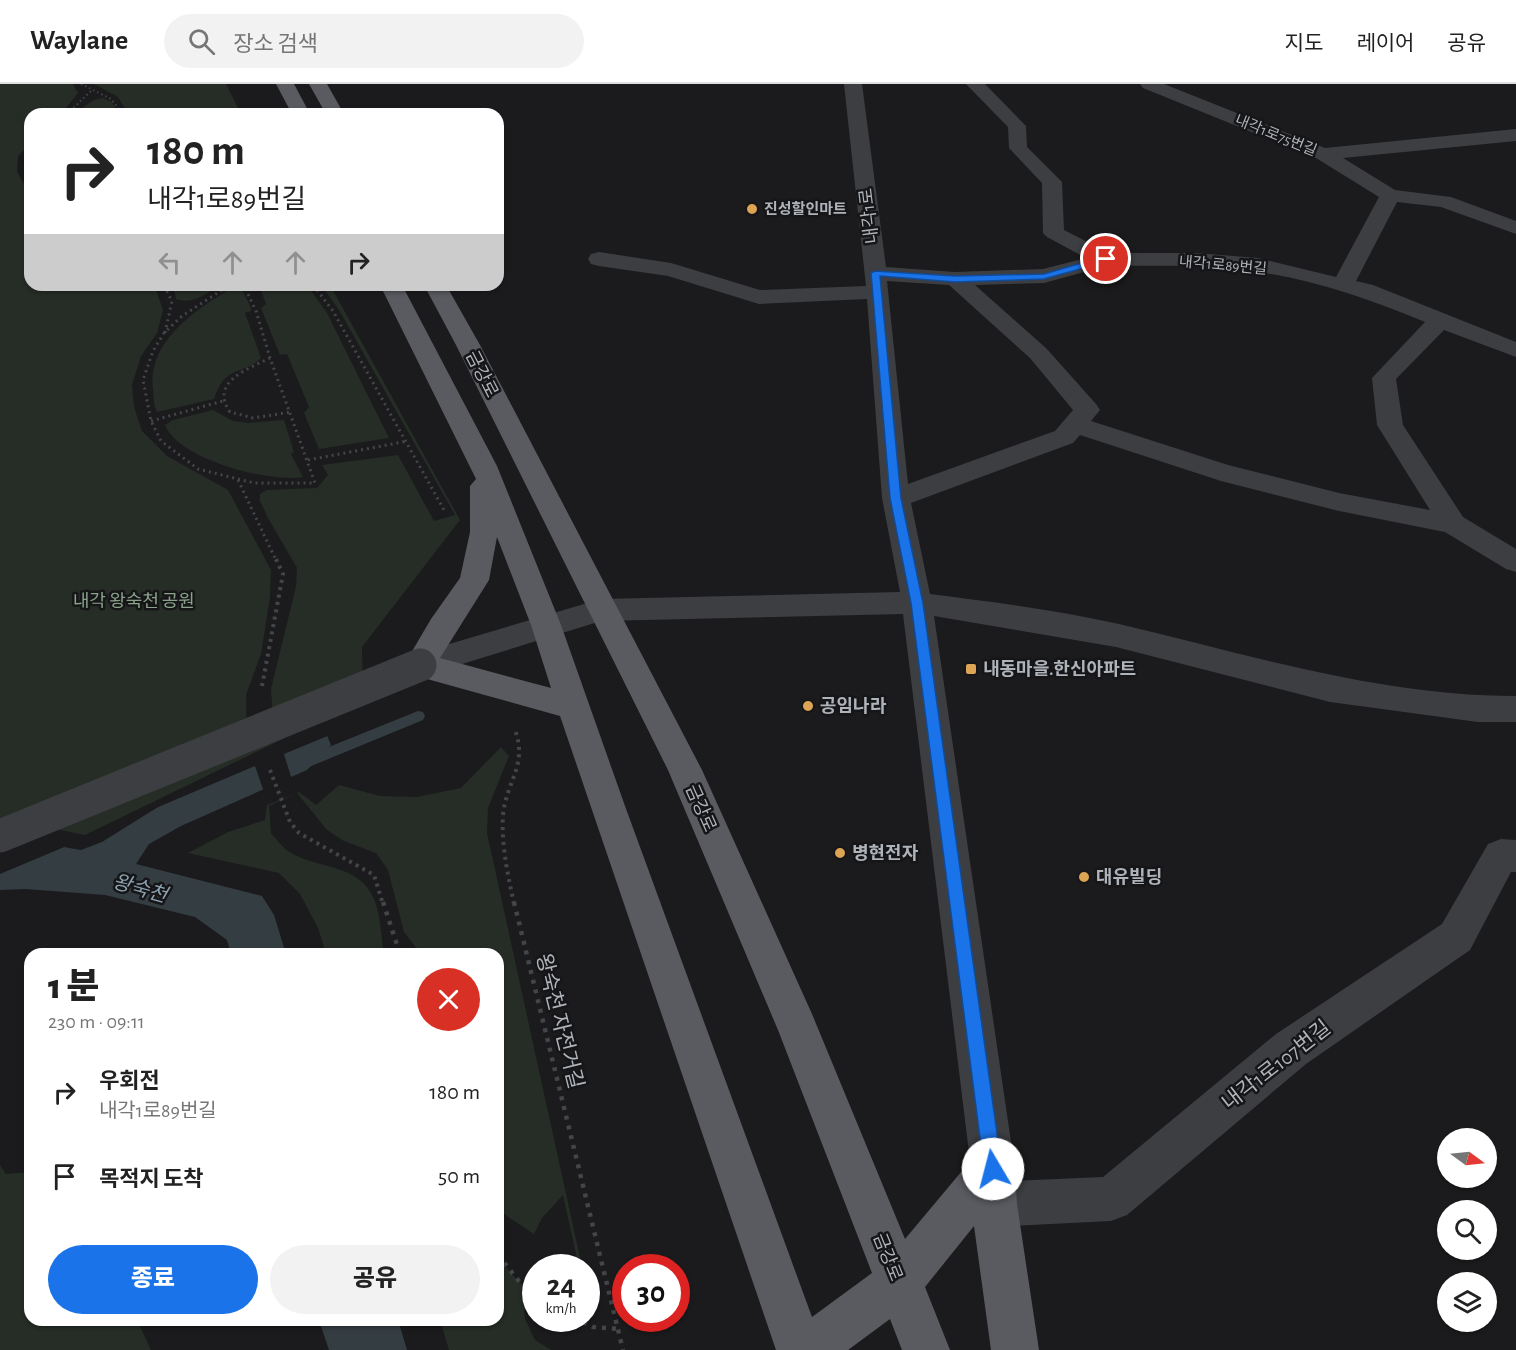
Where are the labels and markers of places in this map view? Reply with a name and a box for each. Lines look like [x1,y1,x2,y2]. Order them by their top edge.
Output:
place label: 진성할인마트 [764,200,847,217]
marker: 진성할인마트 [745,202,759,216]
pin [1080,233,1131,284]
place label: 내동마을.한신아파트 [983,659,1136,679]
marker: 내동마을.한신아파트 [964,662,978,676]
place label: 공임나라 [820,697,887,716]
marker: 공임나라 [801,699,815,713]
place label: 병현전자 [852,843,919,863]
marker: 병현전자 [833,846,847,860]
place label: 대유빌딩 [1096,868,1162,887]
marker: 대유빌딩 [1077,870,1091,884]

